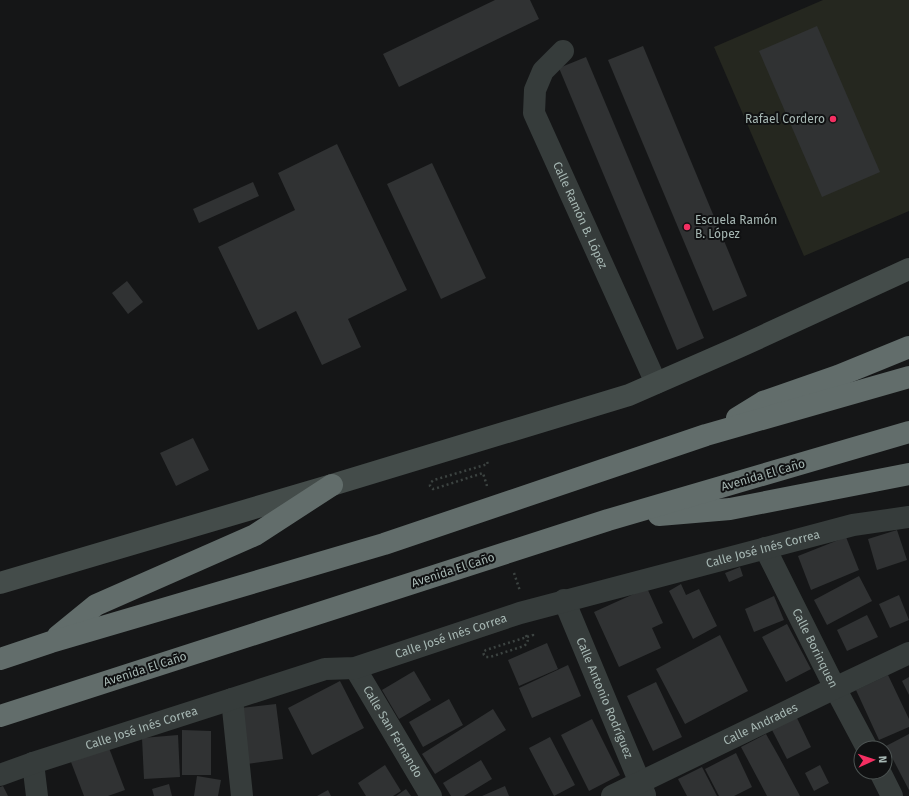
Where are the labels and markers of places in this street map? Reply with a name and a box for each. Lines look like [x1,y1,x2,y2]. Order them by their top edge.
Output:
place label: Rafael Cordero [745,112,825,126]
marker: Rafael Cordero [828,114,838,124]
place label: Escuela Ramón B. López [695,213,777,241]
marker: Escuela Ramón B. López [682,222,692,232]

